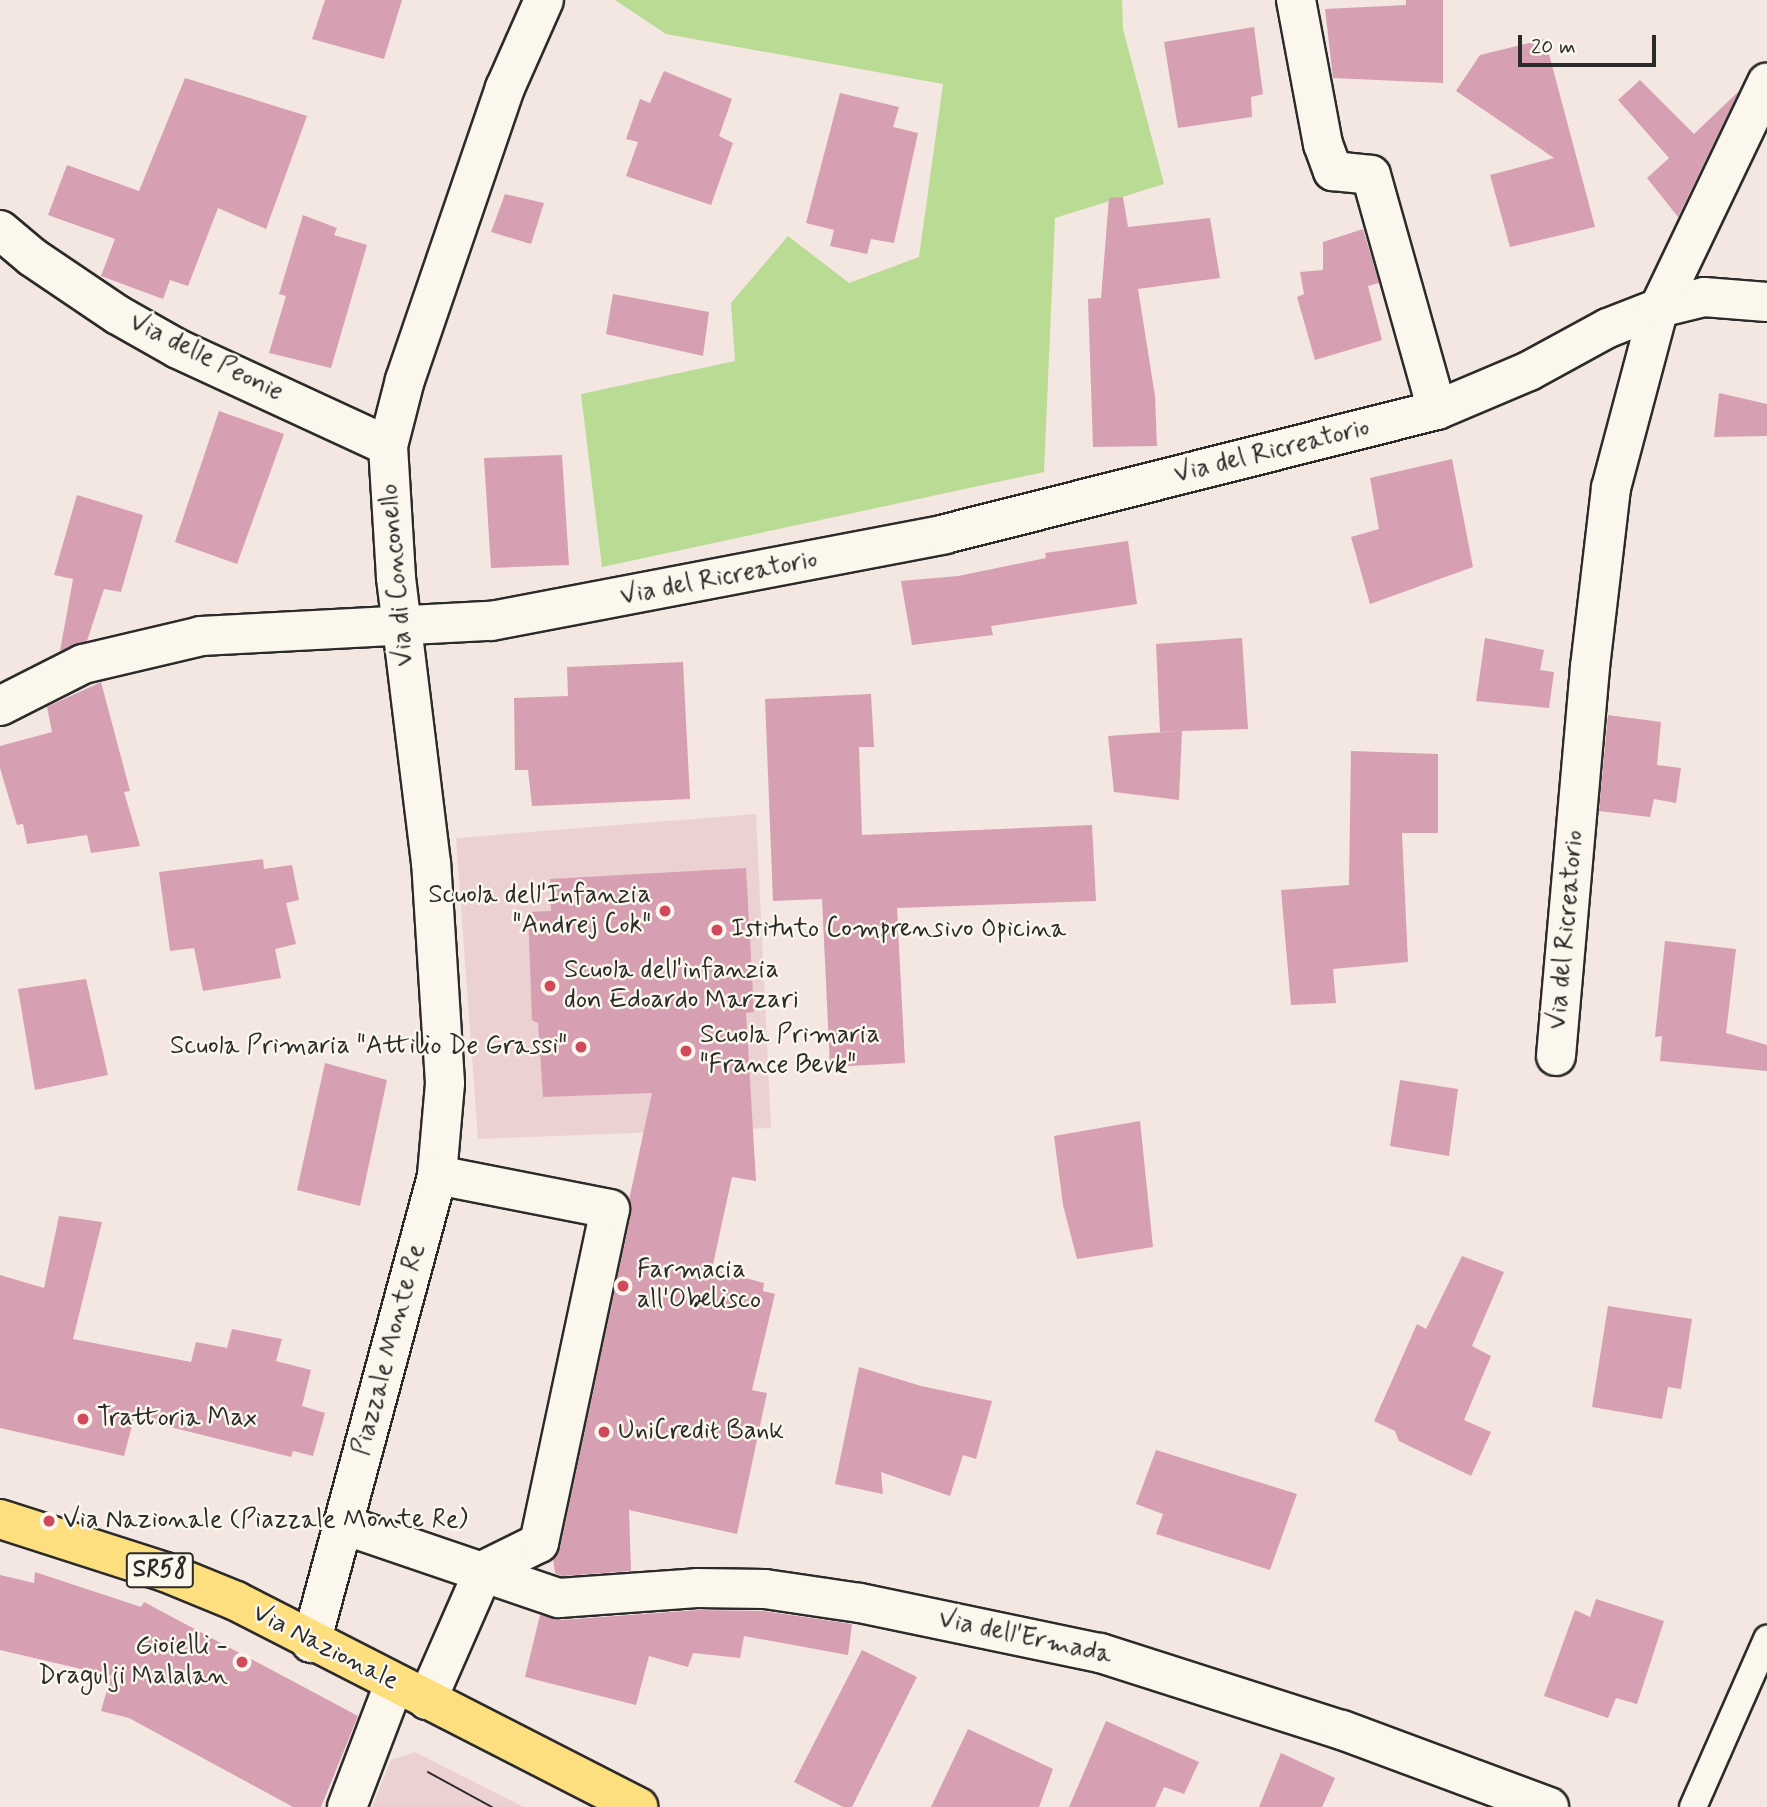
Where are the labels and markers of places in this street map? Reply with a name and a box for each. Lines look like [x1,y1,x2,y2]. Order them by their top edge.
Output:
place label: Scuola dell'Infanzia "Andrej Cok" [428,880,651,942]
marker: Scuola dell'Infanzia "Andrej Cok" [657,903,673,919]
place label: Istituto Comprensivo Opicina [731,914,1059,946]
marker: Istituto Comprensivo Opicina [709,922,725,938]
place label: Scuola dell'infanzia don Edoardo Marzari [564,955,793,1016]
marker: Scuola dell'infanzia don Edoardo Marzari [542,978,558,994]
place label: Scuola Primaria "France Bevk" [700,1020,880,1082]
place label: Scuola Primaria "Attilio De Grassi" [174,1031,567,1063]
marker: Scuola Primaria "Attilio De Grassi" [573,1039,589,1055]
marker: Scuola Primaria "France Bevk" [678,1043,694,1059]
place label: Farmacia all'Obelisco [637,1255,761,1316]
marker: Farmacia all'Obelisco [615,1278,631,1294]
place label: Trattoria Max [97,1403,257,1435]
marker: Trattoria Max [75,1411,91,1427]
place label: UniCredit Bank [618,1416,784,1448]
marker: UniCredit Bank [596,1424,612,1440]
place label: Via Nazionale (Piazzale Monte Re) [63,1505,456,1537]
marker: Via Nazionale (Piazzale Monte Re) [41,1513,57,1529]
place label: Gioielli - Dragulji Malalan [45,1631,228,1692]
marker: Gioielli - Dragulji Malalan [234,1654,250,1670]

